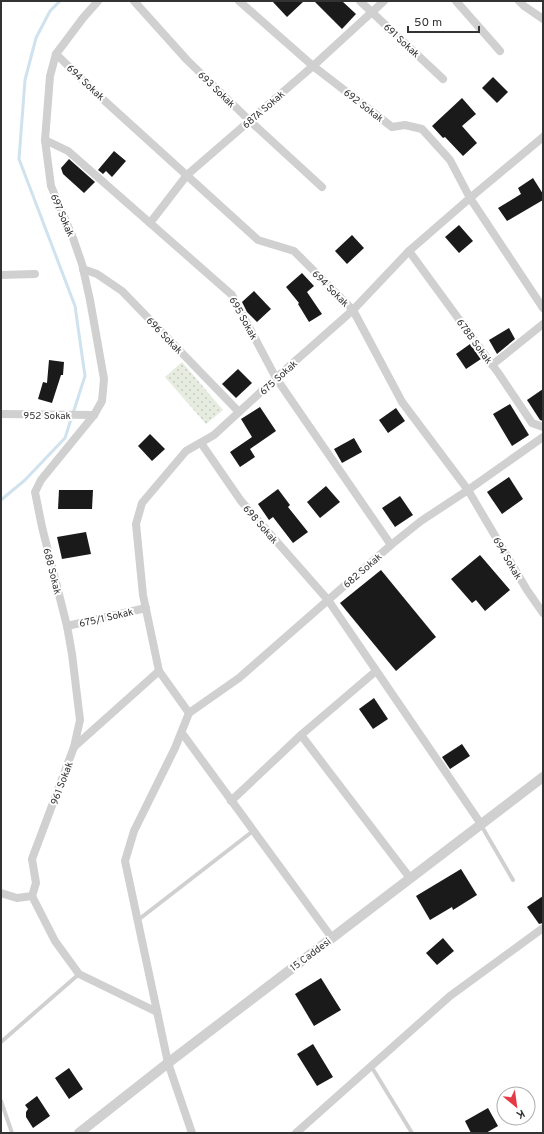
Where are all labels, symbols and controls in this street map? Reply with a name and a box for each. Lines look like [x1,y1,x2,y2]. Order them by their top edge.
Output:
scale bar [408,8,479,34]
text: 50 m [414,15,442,31]
street label: 691 Sokak [380,21,422,61]
street label: 694 Sokak [63,62,107,104]
street label: 693 Sokak [195,69,237,111]
street label: 692 Sokak [341,87,386,126]
street label: 687A Sokak [240,88,288,132]
street label: 697 Sokak [47,192,76,239]
street label: 694 Sokak [309,268,351,310]
street label: 695 Sokak [226,295,260,343]
street label: 696 Sokak [143,315,185,357]
street label: 678B Sokak [453,317,495,367]
street label: 675 Sokak [257,358,301,399]
street label: 952 Sokak [23,410,71,423]
street label: 698 Sokak [240,503,280,547]
street label: 694 Sokak [489,535,524,582]
street label: 688 Sokak [39,547,64,596]
street label: 682 Sokak [341,551,385,592]
street label: 675/1 Sokak [78,606,135,631]
street label: 961 Sokak [48,760,77,807]
street label: 15 Caddesi [288,936,334,975]
north arrow [496,1086,536,1126]
text: K [513,1106,527,1122]

